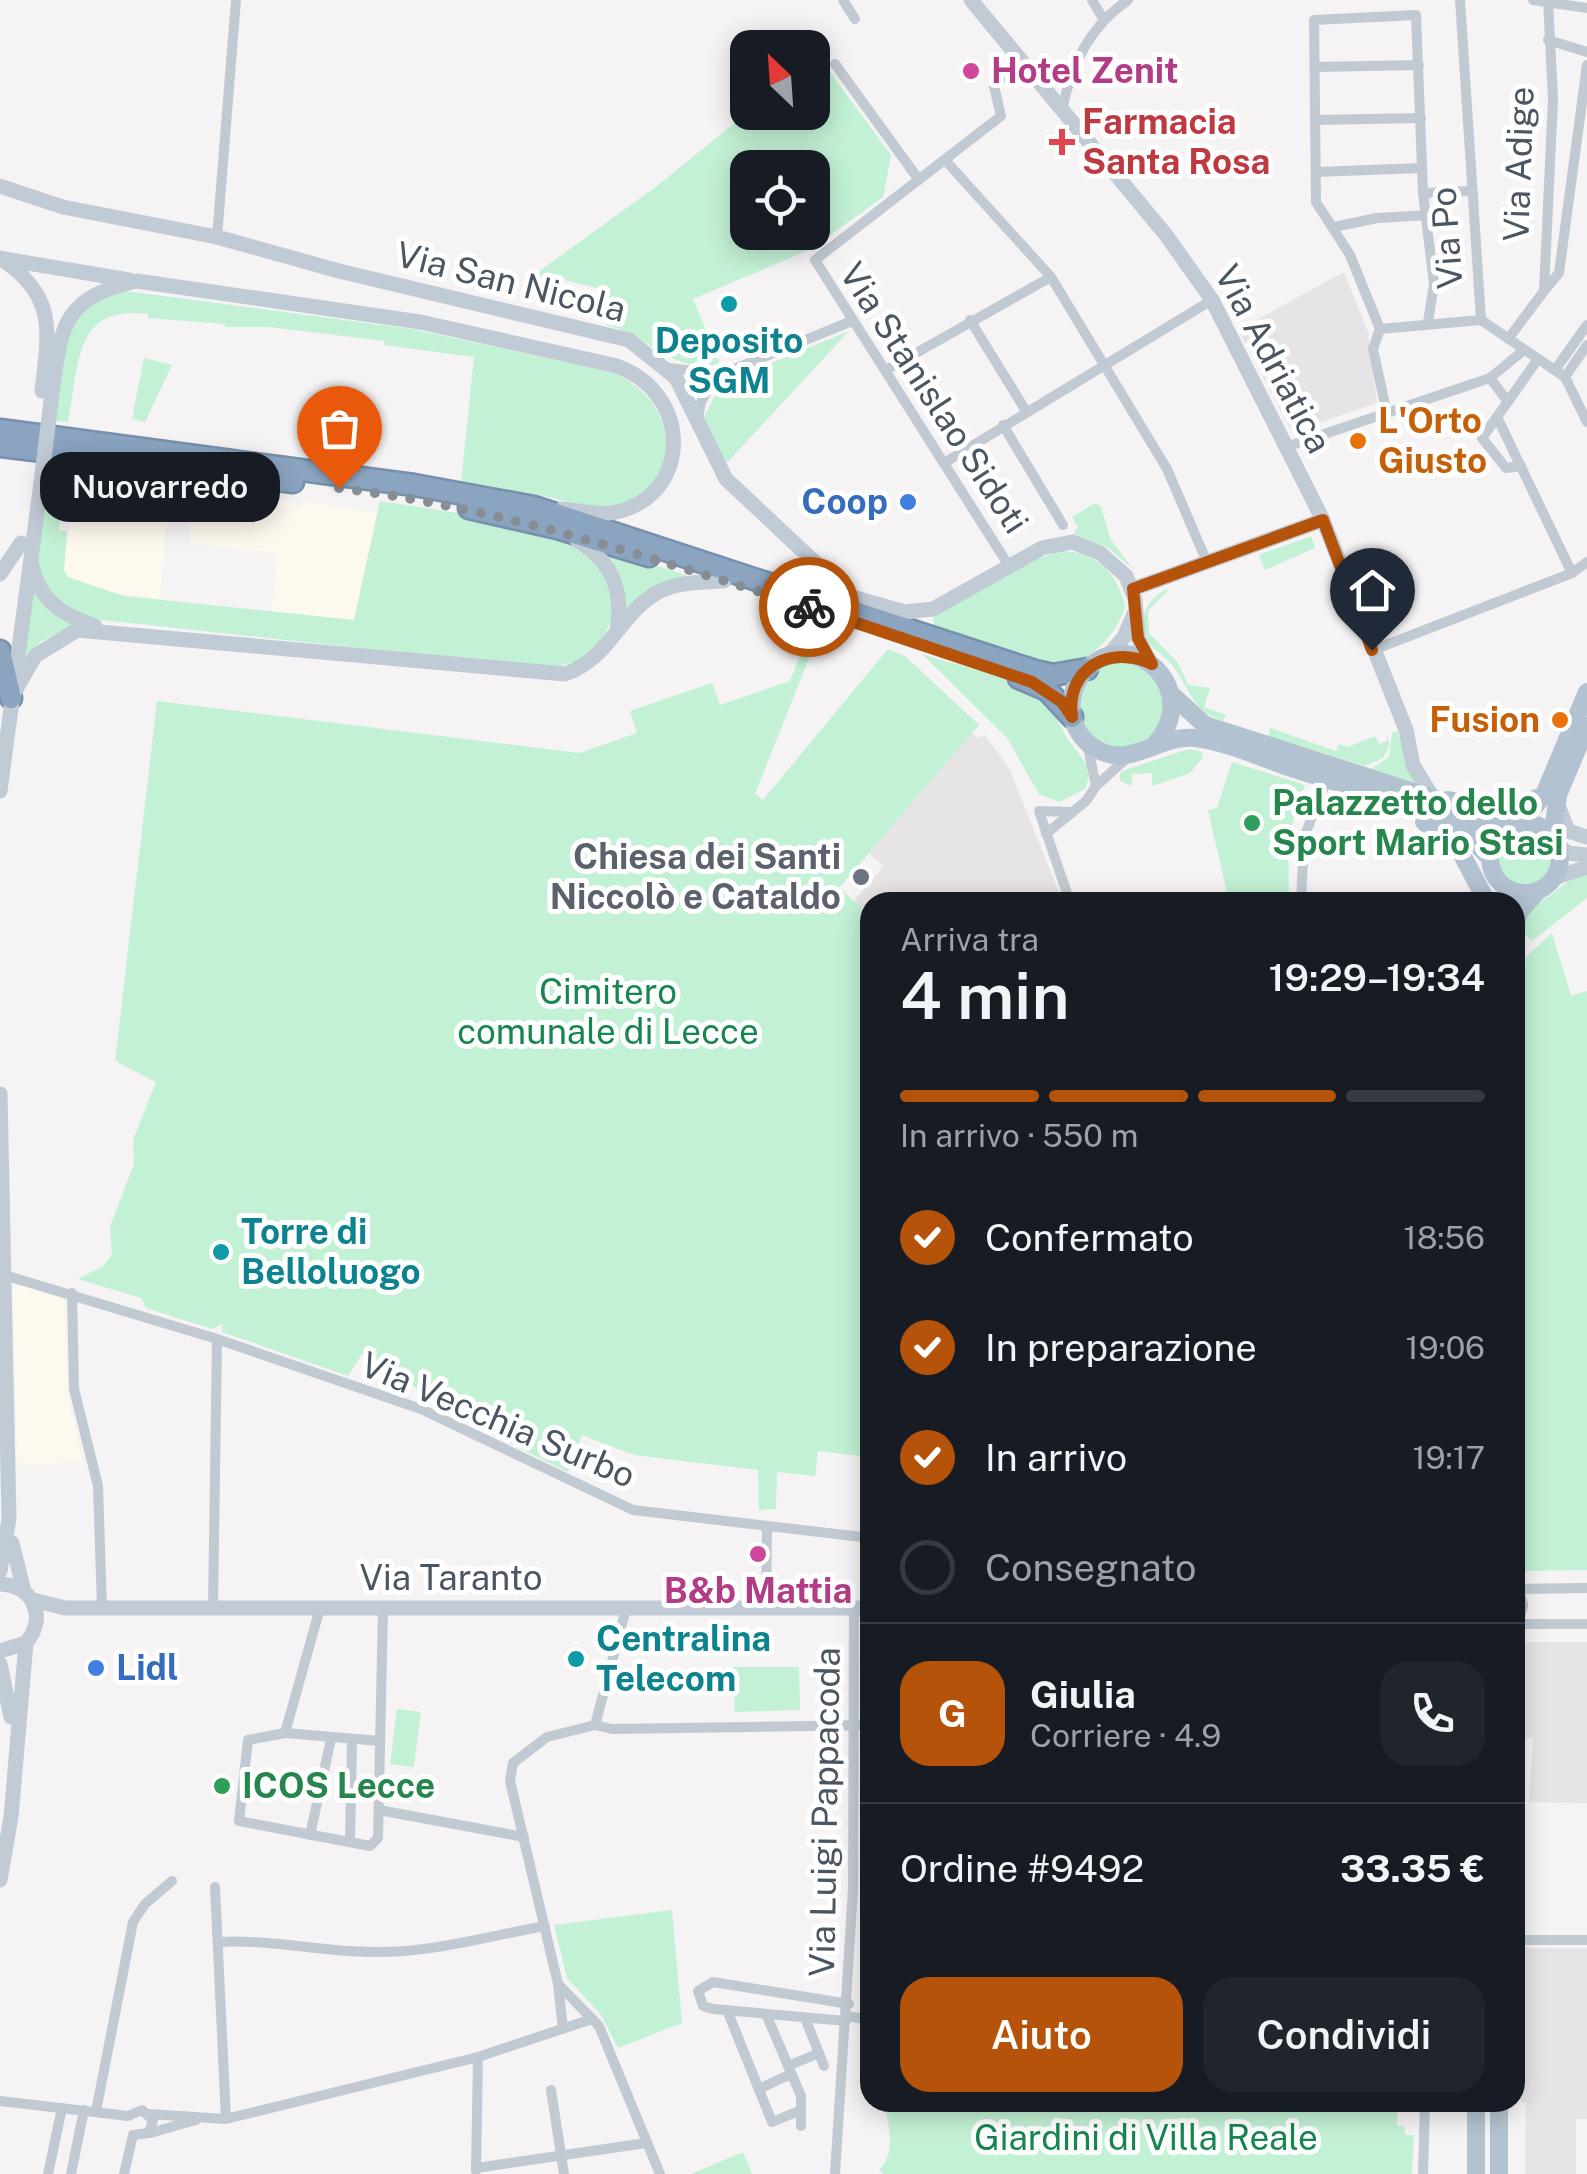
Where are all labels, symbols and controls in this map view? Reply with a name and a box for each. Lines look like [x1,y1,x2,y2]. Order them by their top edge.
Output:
north arrow [730,30,830,130]
map controls [730,30,830,250]
place label: Hotel Zenit [991,50,1179,91]
marker: Hotel Zenit [960,60,982,82]
street label: Via Adige [1495,86,1542,242]
place label: Farmacia Santa Rosa [1082,101,1270,182]
marker: Farmacia Santa Rosa [1051,131,1073,153]
button: locate [730,150,830,250]
street label: Via Po [1422,186,1471,290]
street label: Via San Nicola [392,233,630,330]
street label: Via Stanislao Sidoti [832,255,1037,541]
street label: Via Adriatica [1207,258,1340,460]
marker: Deposito SGM [718,293,740,315]
place label: Deposito SGM [655,320,803,401]
pin [297,386,382,489]
place label: L'Orto Giusto [1378,400,1487,481]
icon: bag [312,401,367,456]
marker: L'Orto Giusto [1347,430,1369,452]
callout: Nuovarredo [39,453,279,523]
text: Nuovarredo [72,468,248,505]
place label: Coop [801,481,888,522]
marker: Coop [897,491,919,513]
pin [1330,548,1415,651]
courier [759,557,859,657]
icon: home [1345,563,1400,618]
icon: bike [782,580,837,635]
place label: Fusion [1429,699,1540,740]
marker: Fusion [1549,709,1571,731]
place label: Palazzetto dello Sport Mario Stasi [1272,782,1564,863]
marker: Palazzetto dello Sport Mario Stasi [1241,812,1263,834]
place label: Chiesa dei Santi Niccolò e Cataldo [550,836,841,917]
marker: Chiesa dei Santi Niccolò e Cataldo [850,866,872,888]
text: Arriva tra [900,921,1039,958]
text: 19:29–19:34 [1269,955,1485,1000]
text: 4 min [900,957,1069,1034]
park label: Cimitero comunale di Lecce [457,971,759,1052]
text: In arrivo · 550 m [900,1117,1138,1154]
icon: check [900,1210,955,1265]
place label: Torre di Belloluogo [241,1211,421,1292]
text: Confermato [985,1215,1194,1260]
text: 18:56 [1404,1219,1485,1256]
marker: Torre di Belloluogo [210,1241,232,1263]
icon: check [900,1320,955,1375]
text: In preparazione [985,1325,1257,1370]
text: 19:06 [1405,1329,1485,1366]
street label: Via Vecchia Surbo [355,1343,641,1496]
icon: check [900,1430,955,1485]
text: In arrivo [985,1435,1127,1480]
text: 19:17 [1413,1439,1485,1476]
marker: B&b Mattia [747,1543,769,1565]
text: Consegnato [985,1545,1196,1590]
street label: Via Taranto [360,1557,542,1598]
place label: B&b Mattia [664,1570,852,1611]
place label: Centralina Telecom [596,1618,771,1699]
place label: Lidl [116,1647,178,1688]
street label: Via Luigi Pappacoda [801,1647,848,1977]
marker: Centralina Telecom [565,1648,587,1670]
marker: Lidl [85,1657,107,1679]
button: phone [1380,1661,1485,1766]
text: Giulia [1030,1672,1136,1717]
text: G [938,1691,967,1736]
text: Corriere · 4.9 [1030,1717,1221,1754]
place label: ICOS Lecce [242,1765,435,1806]
marker: ICOS Lecce [211,1775,233,1797]
text: Ordine #9492 [900,1846,1144,1891]
text: 33.35 € [1340,1846,1485,1891]
button: Aiuto [900,1977,1183,2092]
button: Condividi [1203,1977,1485,2092]
park label: Giardini di Villa Reale [974,2117,1318,2158]

